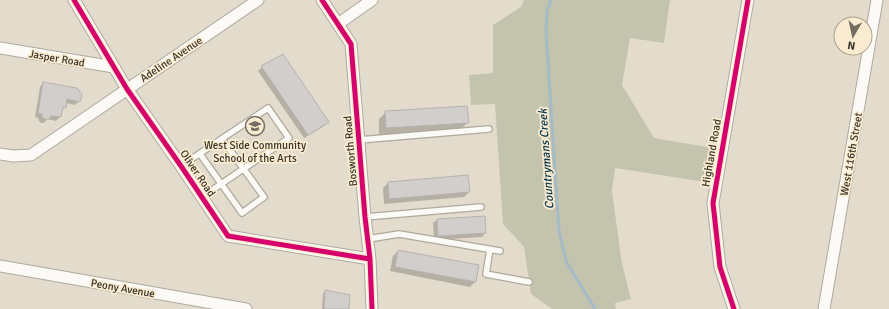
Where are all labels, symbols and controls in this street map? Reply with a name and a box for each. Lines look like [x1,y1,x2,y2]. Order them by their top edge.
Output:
north arrow [833,16,873,56]
street label: Adeline Avenue [138,34,205,85]
text: N [847,38,856,52]
street label: Jasper Road [28,47,86,70]
water label: Countrymans Creek [535,107,557,210]
street label: West 116th Street [838,111,865,197]
school or university icon: West Side Community School of the Arts [244,115,266,137]
street label: Bosworth Road [341,115,360,187]
street label: Highland Road [699,118,724,188]
place label: West Side Community School of the Arts [204,139,307,165]
street label: Oliver Road [177,147,218,199]
street label: Peony Avenue [90,276,156,301]

